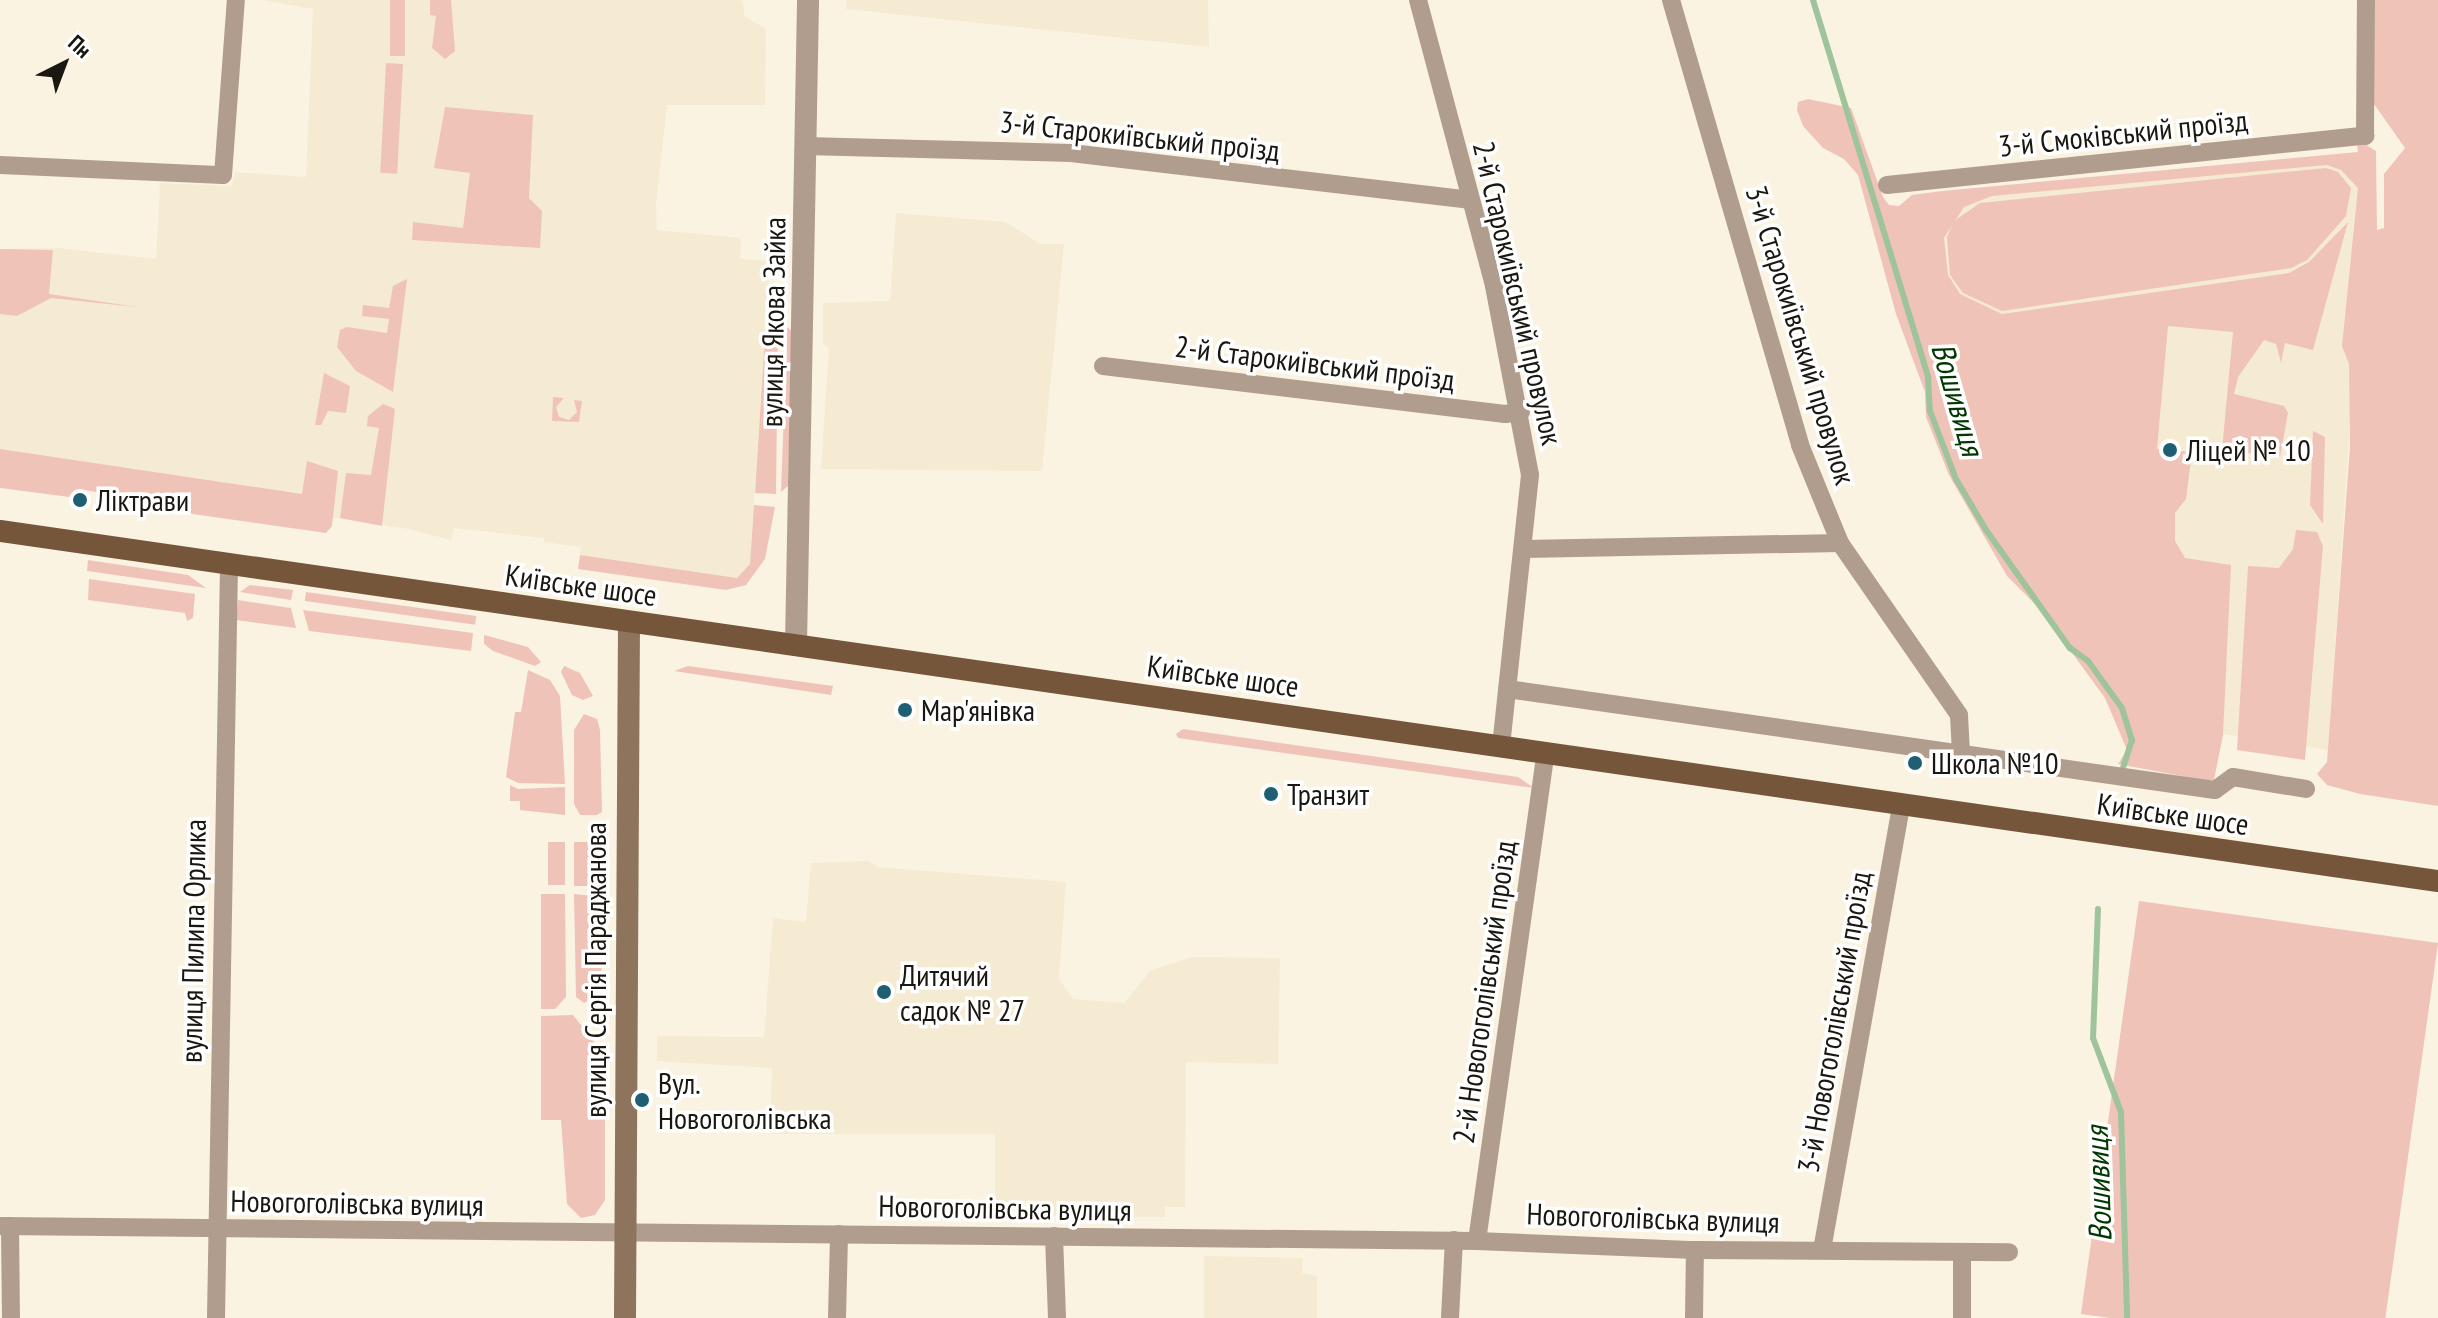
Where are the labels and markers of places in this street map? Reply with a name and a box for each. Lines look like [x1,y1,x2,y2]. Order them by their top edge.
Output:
place label: Ліцей № 10 [2186,432,2311,468]
marker: Ліцей № 10 [2161,441,2179,459]
place label: Ліктрави [96,482,189,518]
marker: Ліктрави [71,491,89,509]
place label: Мар'янівка [921,692,1035,728]
marker: Мар'янівка [896,701,914,719]
place label: Школа №10 [1931,745,2059,781]
marker: Школа №10 [1906,754,1924,772]
place label: Транзит [1287,776,1369,812]
marker: Транзит [1262,785,1280,803]
place label: Дитячий садок № 27 [900,957,1025,1028]
marker: Дитячий садок № 27 [875,983,893,1001]
place label: Вул. Новогоголівська [658,1065,831,1136]
marker: Вул. Новогоголівська [633,1091,651,1109]

